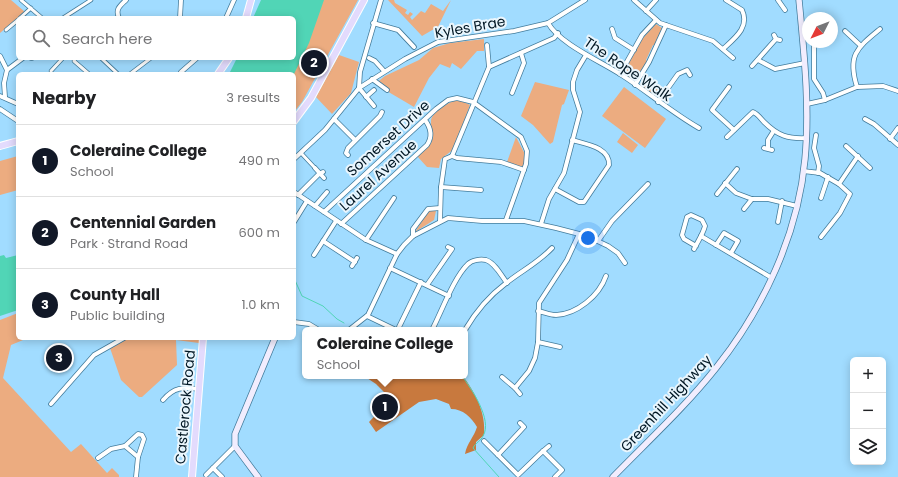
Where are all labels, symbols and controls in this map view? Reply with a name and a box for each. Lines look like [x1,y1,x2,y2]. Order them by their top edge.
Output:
street label: Kyles Brae [433,11,507,43]
north arrow [802,12,838,48]
search box [16,16,296,60]
icon: search [30,27,52,49]
text: Search here [62,28,152,49]
street label: The Rope Walk [580,32,677,106]
pin: 2 [301,48,327,78]
text: Nearby [32,86,96,110]
text: 3 results [226,88,280,107]
street label: Somerset Drive [342,95,434,181]
street label: Laurel Avenue [335,135,421,215]
text: Coleraine College [70,140,207,161]
text: 1 [43,151,47,170]
text: 490 m [239,151,280,170]
text: School [70,162,114,181]
text: Centennial Garden [70,212,216,233]
text: 2 [41,223,49,242]
text: 600 m [239,223,280,242]
your location [578,228,598,248]
text: Park · Strand Road [70,234,188,253]
text: County Hall [70,284,160,305]
text: 3 [41,295,49,314]
text: 1.0 km [241,295,280,314]
text: Public building [70,306,165,325]
popup [302,327,468,379]
text: Coleraine College [317,333,453,354]
pin: 3 [46,343,72,373]
street label: Castlerock Road [170,349,200,465]
street label: Greenhill Highway [616,350,716,456]
text: School [317,355,360,374]
map controls [850,357,886,465]
button: + [850,357,886,393]
pin: 1 [372,392,398,422]
button: − [850,393,886,429]
button: layers [850,429,886,465]

